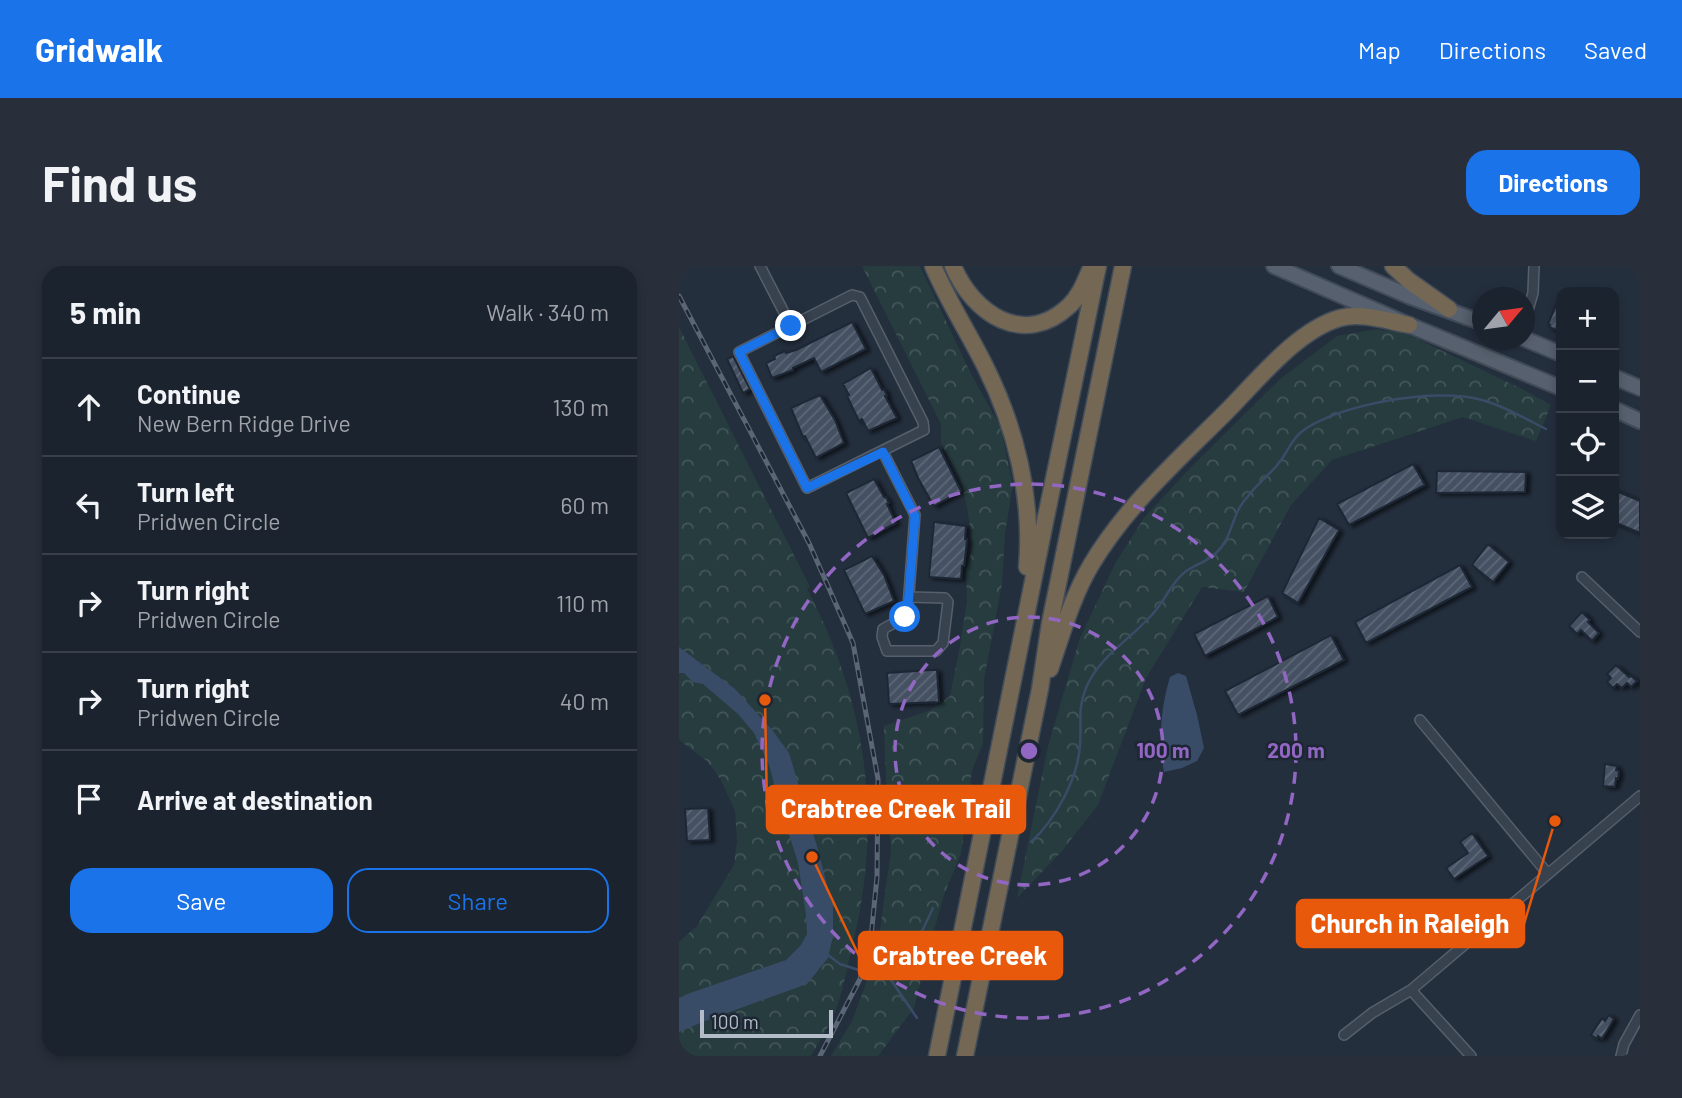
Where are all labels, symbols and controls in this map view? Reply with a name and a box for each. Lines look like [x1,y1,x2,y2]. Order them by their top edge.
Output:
text: Gridwalk [35,29,163,69]
text: Map [1358,35,1401,64]
text: Directions [1439,35,1546,64]
text: Saved [1584,35,1647,64]
button: Directions [1466,150,1640,215]
text: Find us [42,153,197,212]
north arrow [1472,287,1535,350]
map controls [1556,287,1619,539]
button: + [1556,287,1619,350]
text: 5 min [70,294,141,330]
text: Walk · 340 m [486,298,609,326]
route end [775,310,806,341]
button: − [1556,350,1619,413]
text: Continue [137,378,241,409]
icon: ahead [70,388,108,426]
text: 130 m [552,393,609,421]
text: New Bern Ridge Drive [137,409,351,437]
button: locate [1556,413,1619,476]
text: Turn left [137,476,235,507]
button: layers [1556,476,1619,539]
icon: left [70,486,108,524]
text: 60 m [561,491,609,519]
text: Pridwen Circle [137,507,280,535]
text: Turn right [137,574,250,605]
icon: right [70,584,108,622]
text: 110 m [556,589,609,617]
route start [889,601,920,632]
text: Pridwen Circle [137,605,280,633]
text: Turn right [137,672,250,703]
icon: right [70,682,108,720]
text: 40 m [560,687,609,715]
text: Pridwen Circle [137,703,280,731]
text: 100 m [1136,737,1190,762]
text: 200 m [1267,737,1325,762]
centre of rings [1017,739,1041,763]
icon: arrive [70,780,108,818]
text: Arrive at destination [137,784,373,815]
callout: Crabtree Creek Trail [767,786,1025,833]
text: Crabtree Creek Trail [781,792,1011,823]
button: Save [70,868,333,933]
button: Share [347,868,609,933]
callout: Church in Raleigh [1297,900,1524,947]
text: Church in Raleigh [1311,907,1509,938]
callout: Crabtree Creek [859,932,1062,979]
text: Crabtree Creek [873,939,1048,970]
scale bar [700,1007,833,1039]
text: 100 m [711,1010,759,1033]

